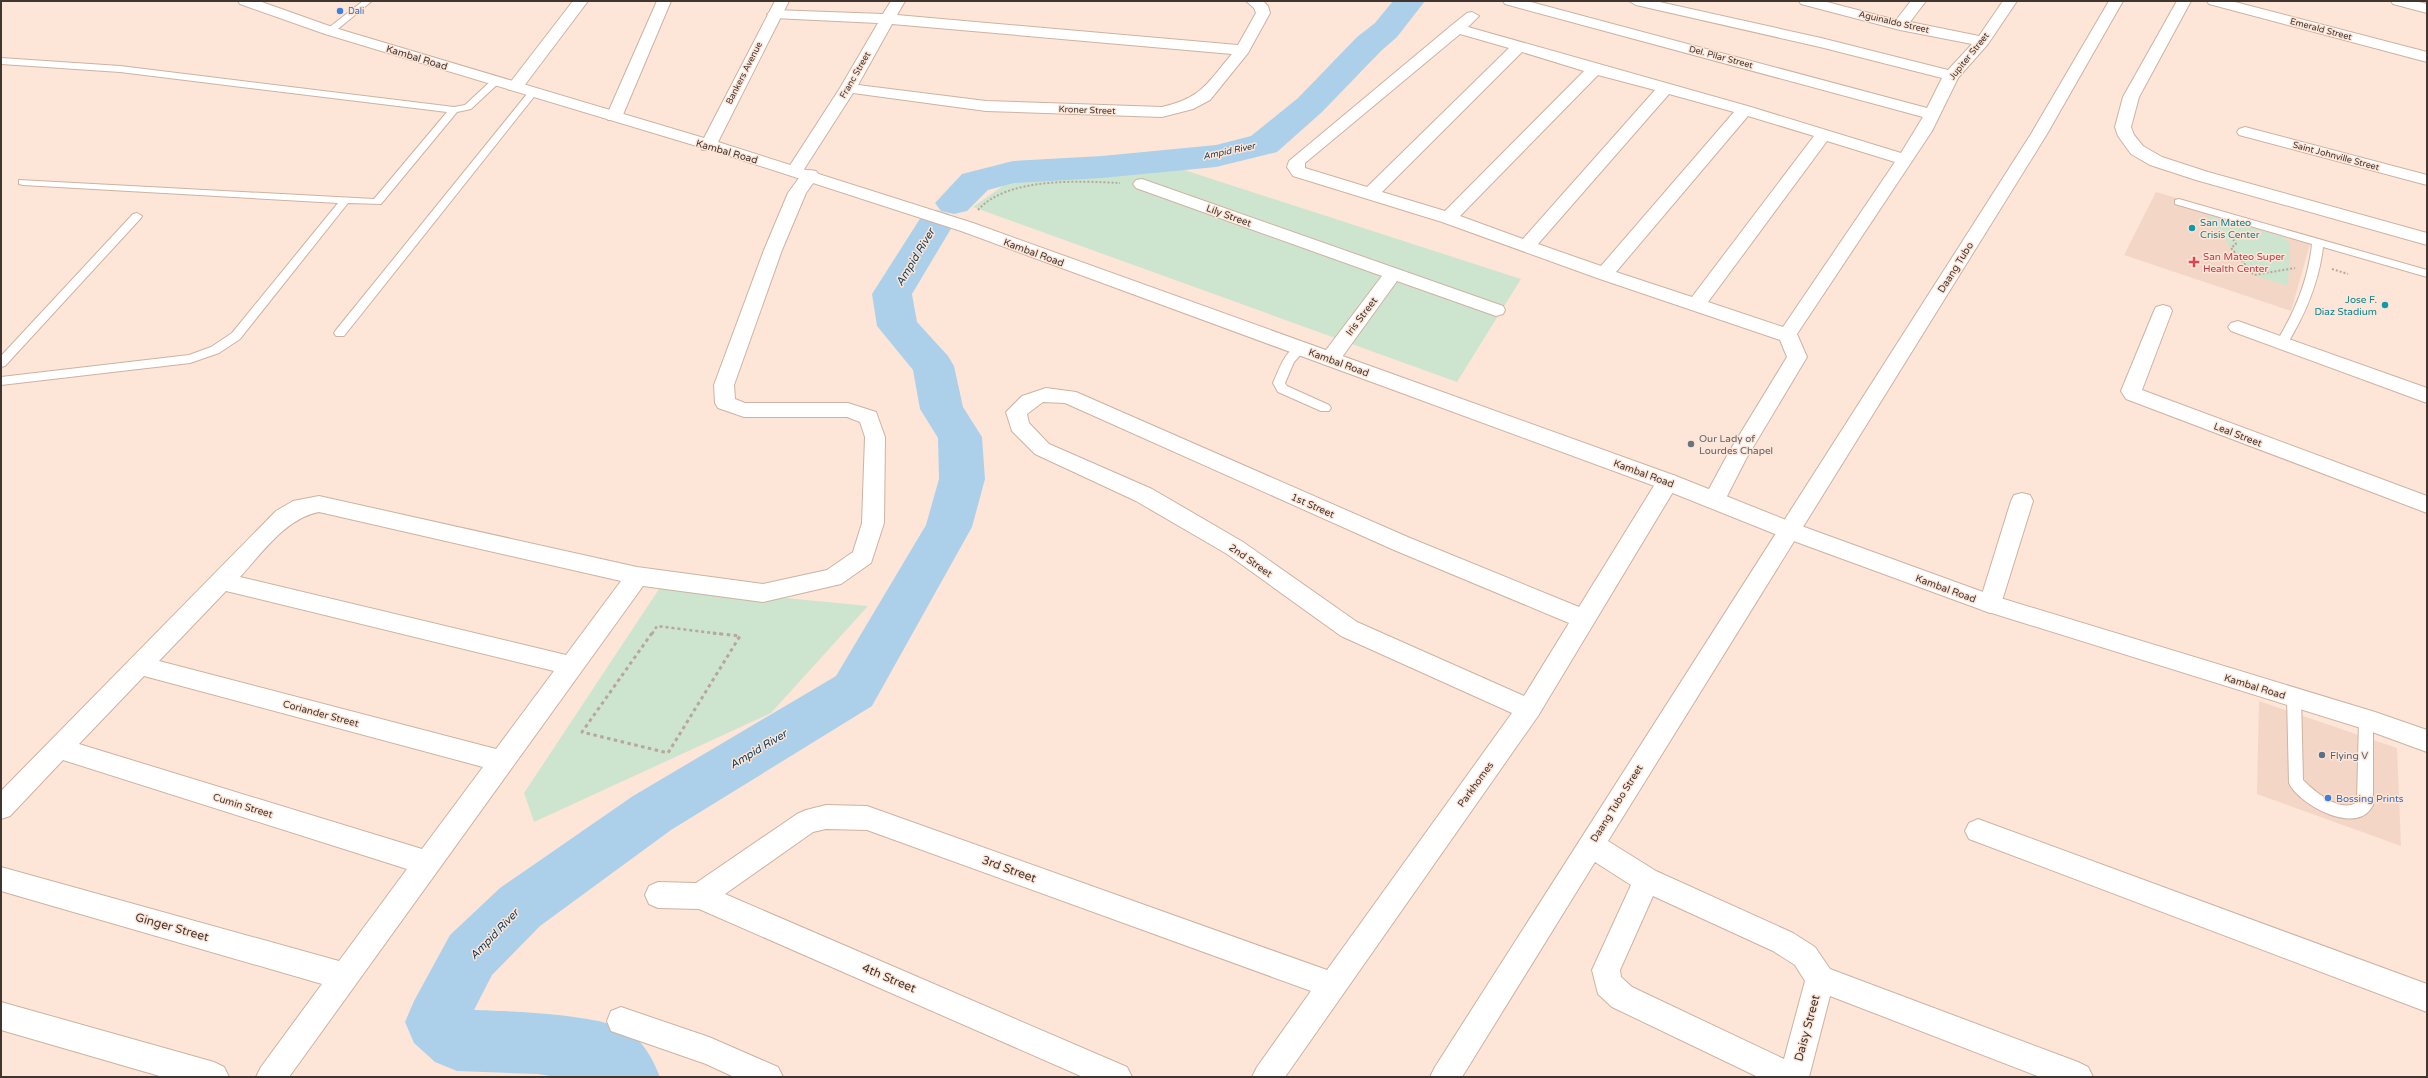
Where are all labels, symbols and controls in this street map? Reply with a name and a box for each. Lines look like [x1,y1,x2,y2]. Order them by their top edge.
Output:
marker: Dali [335,6,345,16]
place label: Dali [348,6,364,17]
street label: Aguinaldo Street [1858,9,1931,36]
street label: Emerald Street [2289,16,2354,43]
street label: Jupiter Street [1947,30,1992,82]
street label: Bankers Avenue [724,40,765,106]
street label: Kambal Road [385,43,449,73]
street label: Del. Pilar Street [1688,44,1755,71]
street label: Franc Street [838,49,873,101]
street label: Kroner Street [1058,104,1116,117]
street label: Kambal Road [694,137,759,167]
water label: Ampid River [1202,140,1258,162]
street label: Saint Johnville Street [2291,140,2381,173]
street label: Lily Street [1204,202,1253,230]
place label: San Mateo Crisis Center [2200,217,2260,241]
marker: San Mateo Crisis Center [2187,223,2197,233]
water label: Ampid River [893,225,939,288]
street label: Kambal Road [1002,236,1066,269]
street label: Daang Tubo [1935,240,1976,295]
place label: San Mateo Super Health Center [2203,251,2285,275]
marker: San Mateo Super Health Center [2188,256,2200,268]
place label: Jose F. Diaz Stadium [2314,294,2377,318]
street label: Iris Street [1343,295,1380,338]
marker: Jose F. Diaz Stadium [2380,300,2390,310]
street label: Kambal Road [1307,346,1371,379]
street label: Leal Street [2212,420,2264,450]
place label: Our Lady of Lourdes Chapel [1699,433,1773,457]
marker: Our Lady of Lourdes Chapel [1686,439,1696,449]
street label: Kambal Road [1612,457,1676,490]
street label: 1st Street [1289,491,1336,521]
street label: 2nd Street [1227,542,1274,580]
street label: Kambal Road [1914,572,1978,605]
street label: Kambal Road [2223,672,2287,702]
street label: Coriander Street [282,698,360,730]
water label: Ampid River [727,726,791,772]
marker: Flying V [2317,750,2327,760]
place label: Flying V [2330,750,2368,762]
street label: Parkhomes [1455,759,1496,810]
street label: Daang Tubo Street [1588,763,1646,844]
street label: Cumin Street [211,791,274,821]
marker: Bossing Prints [2323,793,2333,803]
place label: Bossing Prints [2336,793,2404,805]
street label: 3rd Street [980,853,1039,885]
water label: Ampid River [467,905,523,962]
street label: Ginger Street [134,910,211,944]
street label: 4th Street [860,960,918,996]
street label: Daisy Street [1791,993,1823,1063]

